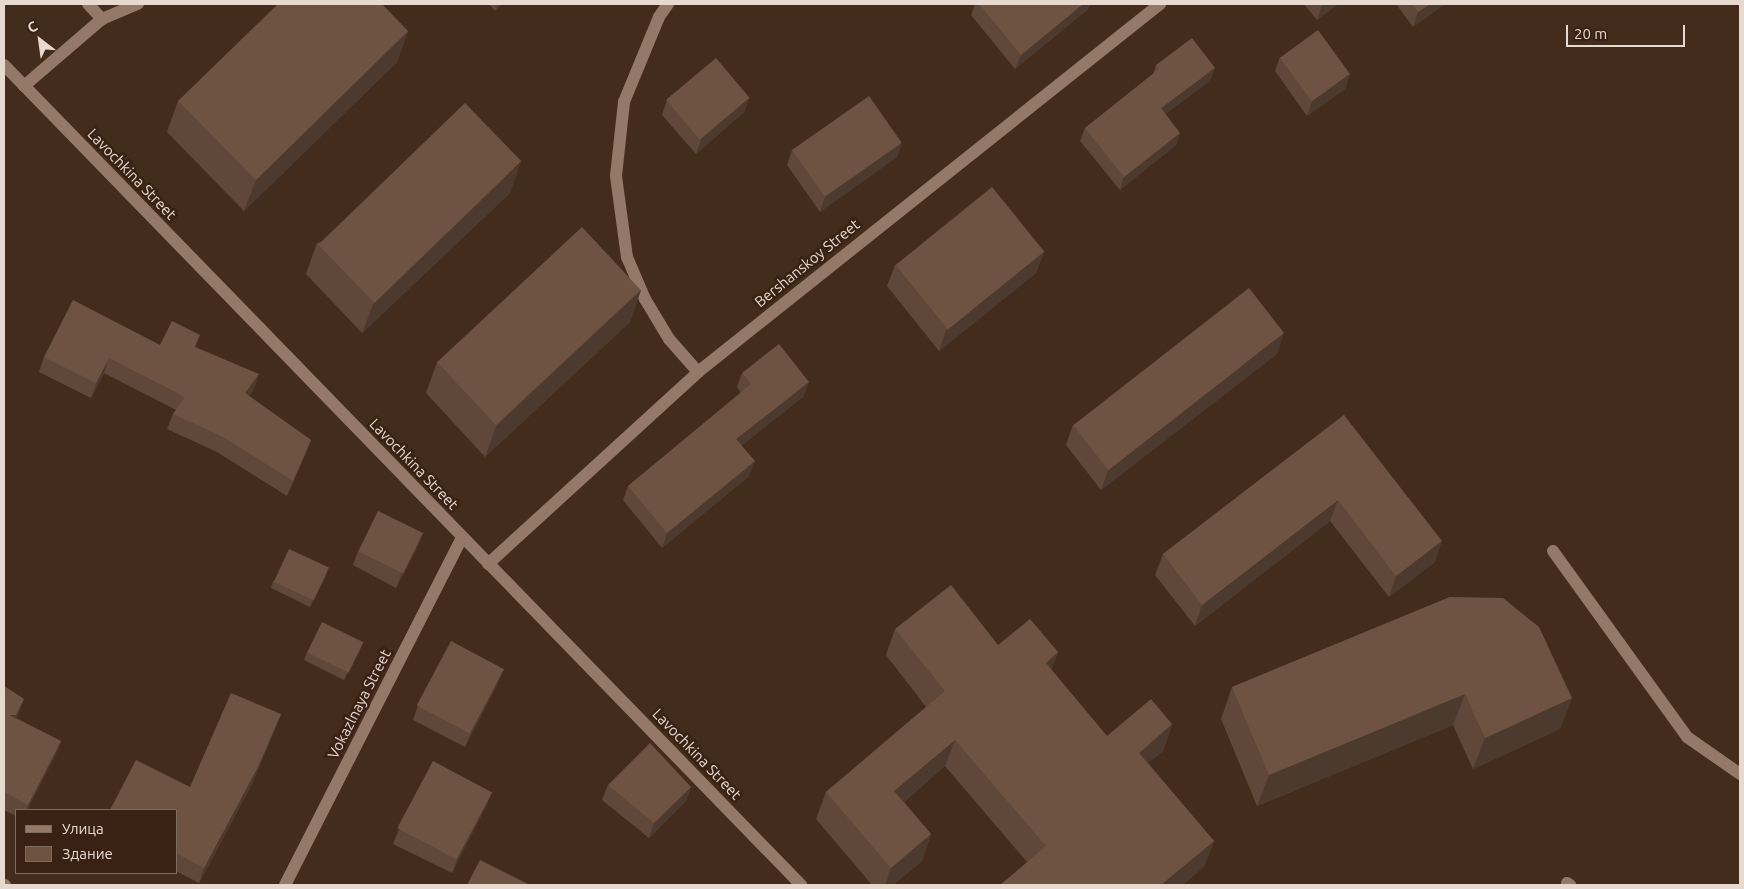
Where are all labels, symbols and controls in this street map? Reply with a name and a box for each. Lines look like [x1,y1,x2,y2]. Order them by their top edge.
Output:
north arrow [15,15,65,65]
scale bar [1569,15,1688,47]
text: С [25,18,40,36]
text: 20 m [1574,25,1607,42]
street label: Lavochkina Street [84,125,180,223]
street label: Bershanskoy Street [751,215,863,311]
street label: Lavochkina Street [366,415,462,513]
street label: Vokazlnaya Street [324,646,394,762]
street label: Lavochkina Street [649,705,745,803]
legend [15,809,178,874]
text: Улица [62,820,104,837]
text: Здание [62,845,113,862]

